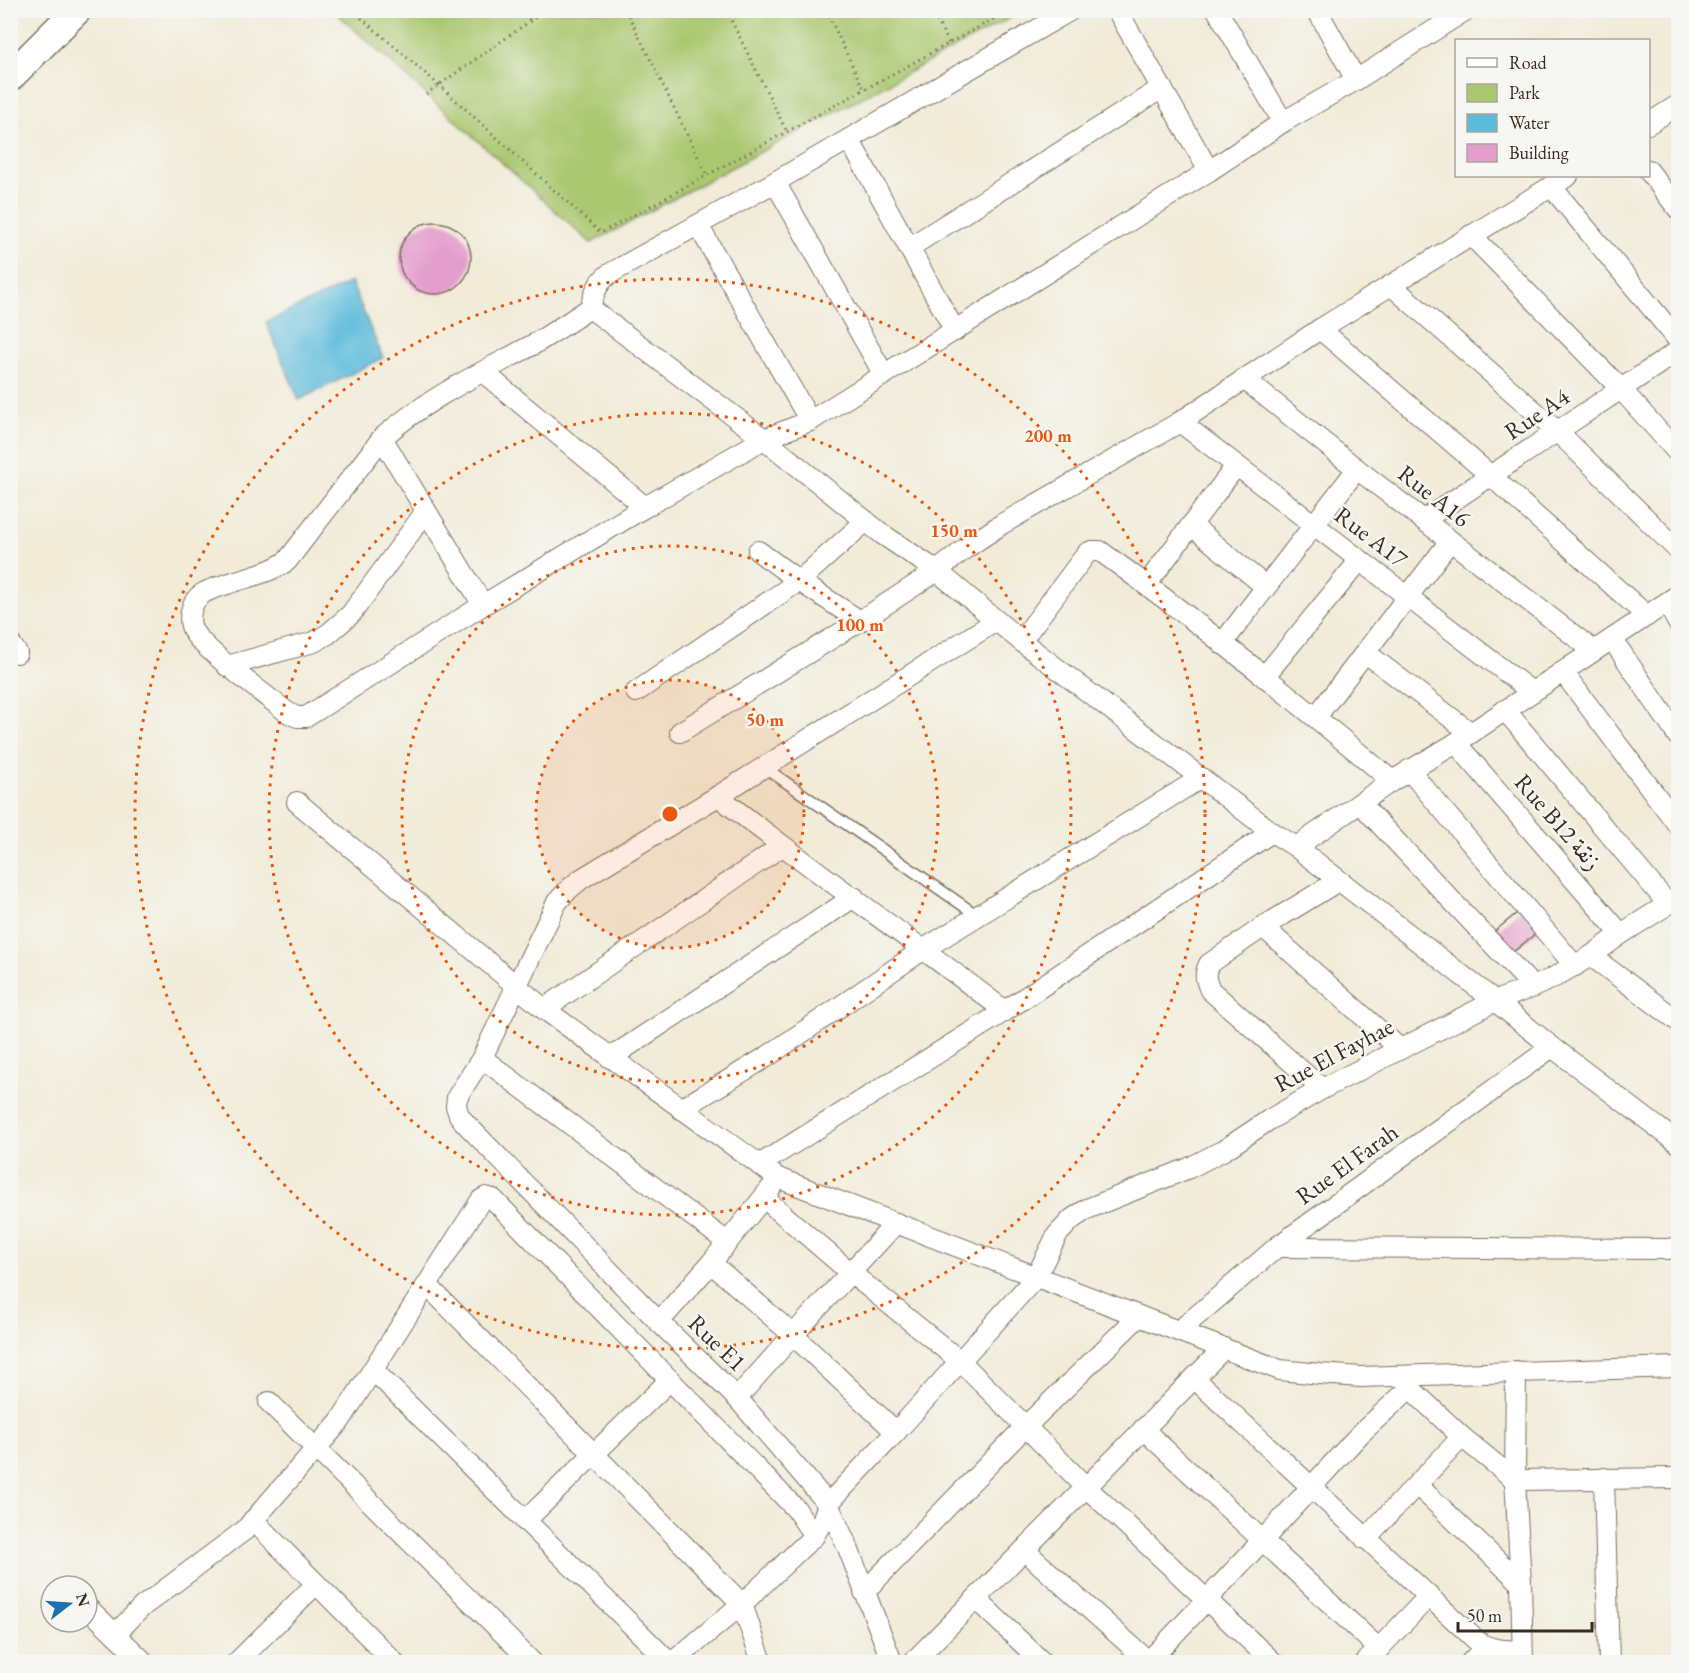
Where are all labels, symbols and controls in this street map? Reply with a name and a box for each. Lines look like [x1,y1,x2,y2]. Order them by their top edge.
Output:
legend [1455,39,1650,177]
text: Road [1509,51,1548,74]
text: Park [1509,81,1540,104]
text: Water [1509,111,1550,134]
text: Building [1509,141,1569,164]
street label: Rue A4 [1498,380,1576,447]
text: 200 m [1024,424,1072,447]
street label: Rue A16 [1392,458,1477,534]
street label: Rue A17 [1329,499,1414,574]
text: 150 m [930,519,978,542]
text: 100 m [836,613,884,636]
text: 50 m [746,708,784,731]
street label: Rue B12 زنقة [1508,767,1609,876]
centre of rings [660,804,680,824]
street label: Rue El Fayhae [1269,1010,1399,1099]
street label: Rue El Farah [1289,1116,1404,1211]
street label: Rue E1 [682,1308,753,1378]
north arrow [39,1574,99,1634]
text: N [71,1590,95,1609]
scale bar [1458,1595,1592,1633]
text: 50 m [1467,1604,1502,1627]

